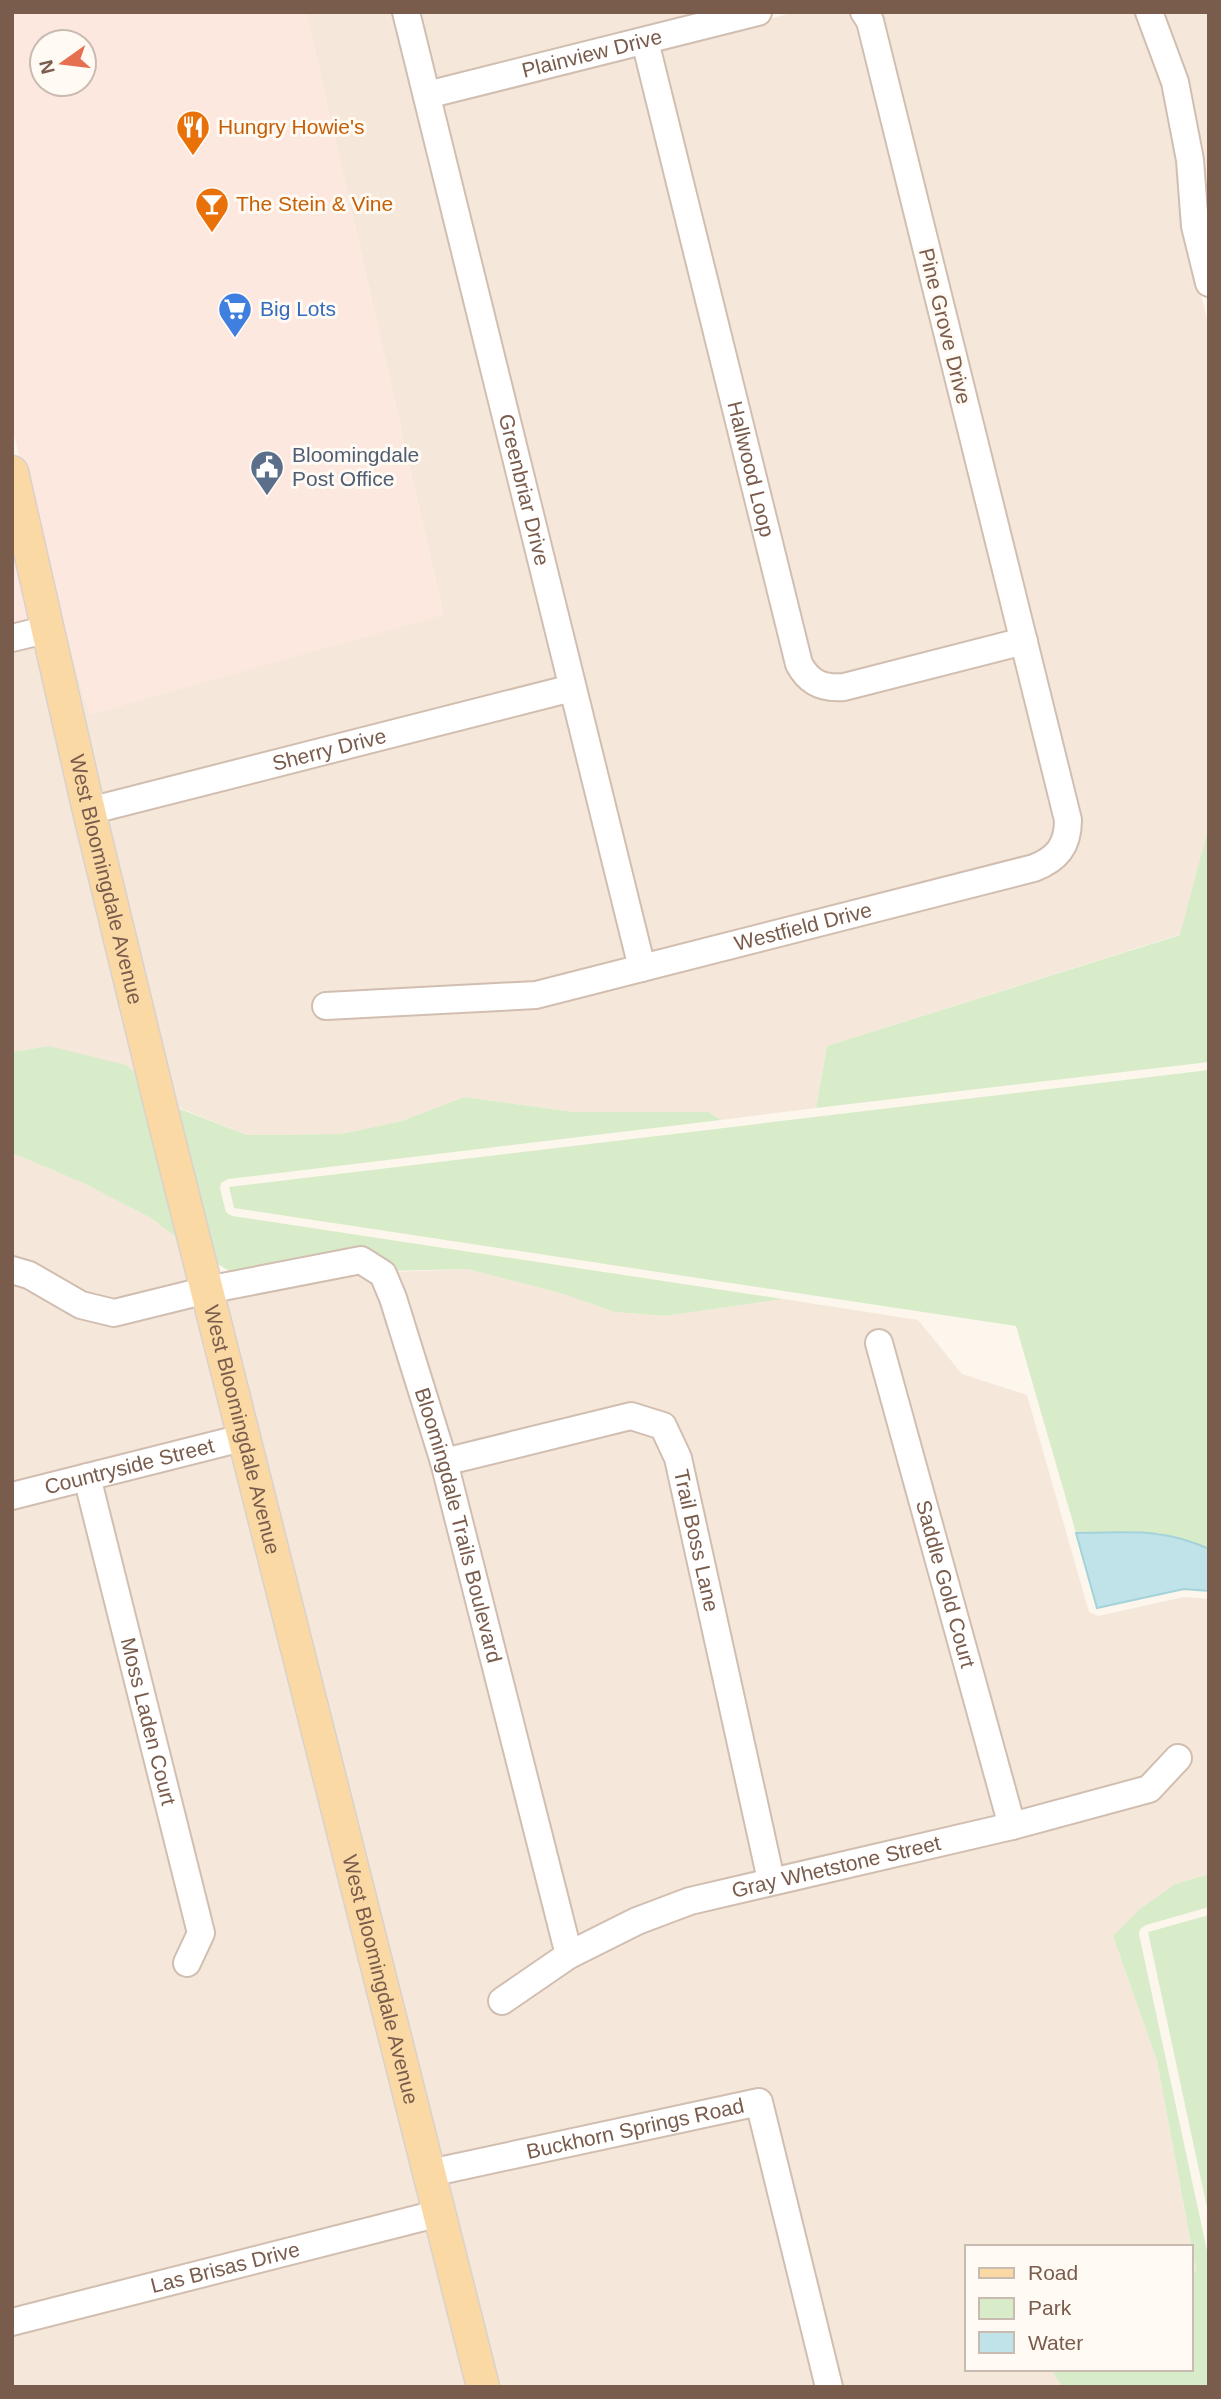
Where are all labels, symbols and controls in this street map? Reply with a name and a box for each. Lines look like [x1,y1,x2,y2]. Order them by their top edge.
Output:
street label: Plainview Drive [519,25,664,82]
north arrow [28,28,98,98]
text: N [35,58,59,76]
restaurant icon: Hungry Howie's [174,108,212,157]
place label: Hungry Howie's [218,115,364,138]
bar icon: The Stein & Vine [193,185,231,234]
place label: The Stein & Vine [236,192,393,215]
street label: Pine Grove Drive [915,246,976,406]
supermarket icon: Big Lots [216,290,254,339]
place label: Big Lots [260,297,336,320]
street label: Hallwood Loop [723,399,779,539]
street label: Greenbriar Drive [495,411,554,568]
place label: Bloomingdale Post Office [292,443,419,490]
public building icon: Bloomingdale Post Office [248,448,286,497]
street label: Sherry Drive [270,724,389,775]
street label: West Bloomingdale Avenue [65,752,147,1006]
street label: Westfield Drive [732,898,874,955]
street label: West Bloomingdale Avenue [200,1303,285,1557]
street label: Bloomingdale Trails Boulevard [411,1385,506,1665]
street label: Countryside Street [42,1433,217,1498]
street label: Trail Boss Lane [670,1467,724,1614]
street label: Saddle Gold Court [912,1497,980,1670]
street label: Moss Laden Court [117,1635,181,1808]
street label: Gray Whetstone Street [729,1831,943,1902]
street label: West Bloomingdale Avenue [338,1852,423,2106]
street label: Buckhorn Springs Road [524,2094,746,2163]
street label: Las Brisas Drive [148,2237,302,2297]
legend [965,2245,1193,2371]
text: Road [1028,2261,1078,2284]
text: Park [1028,2296,1072,2319]
text: Water [1028,2331,1083,2354]

